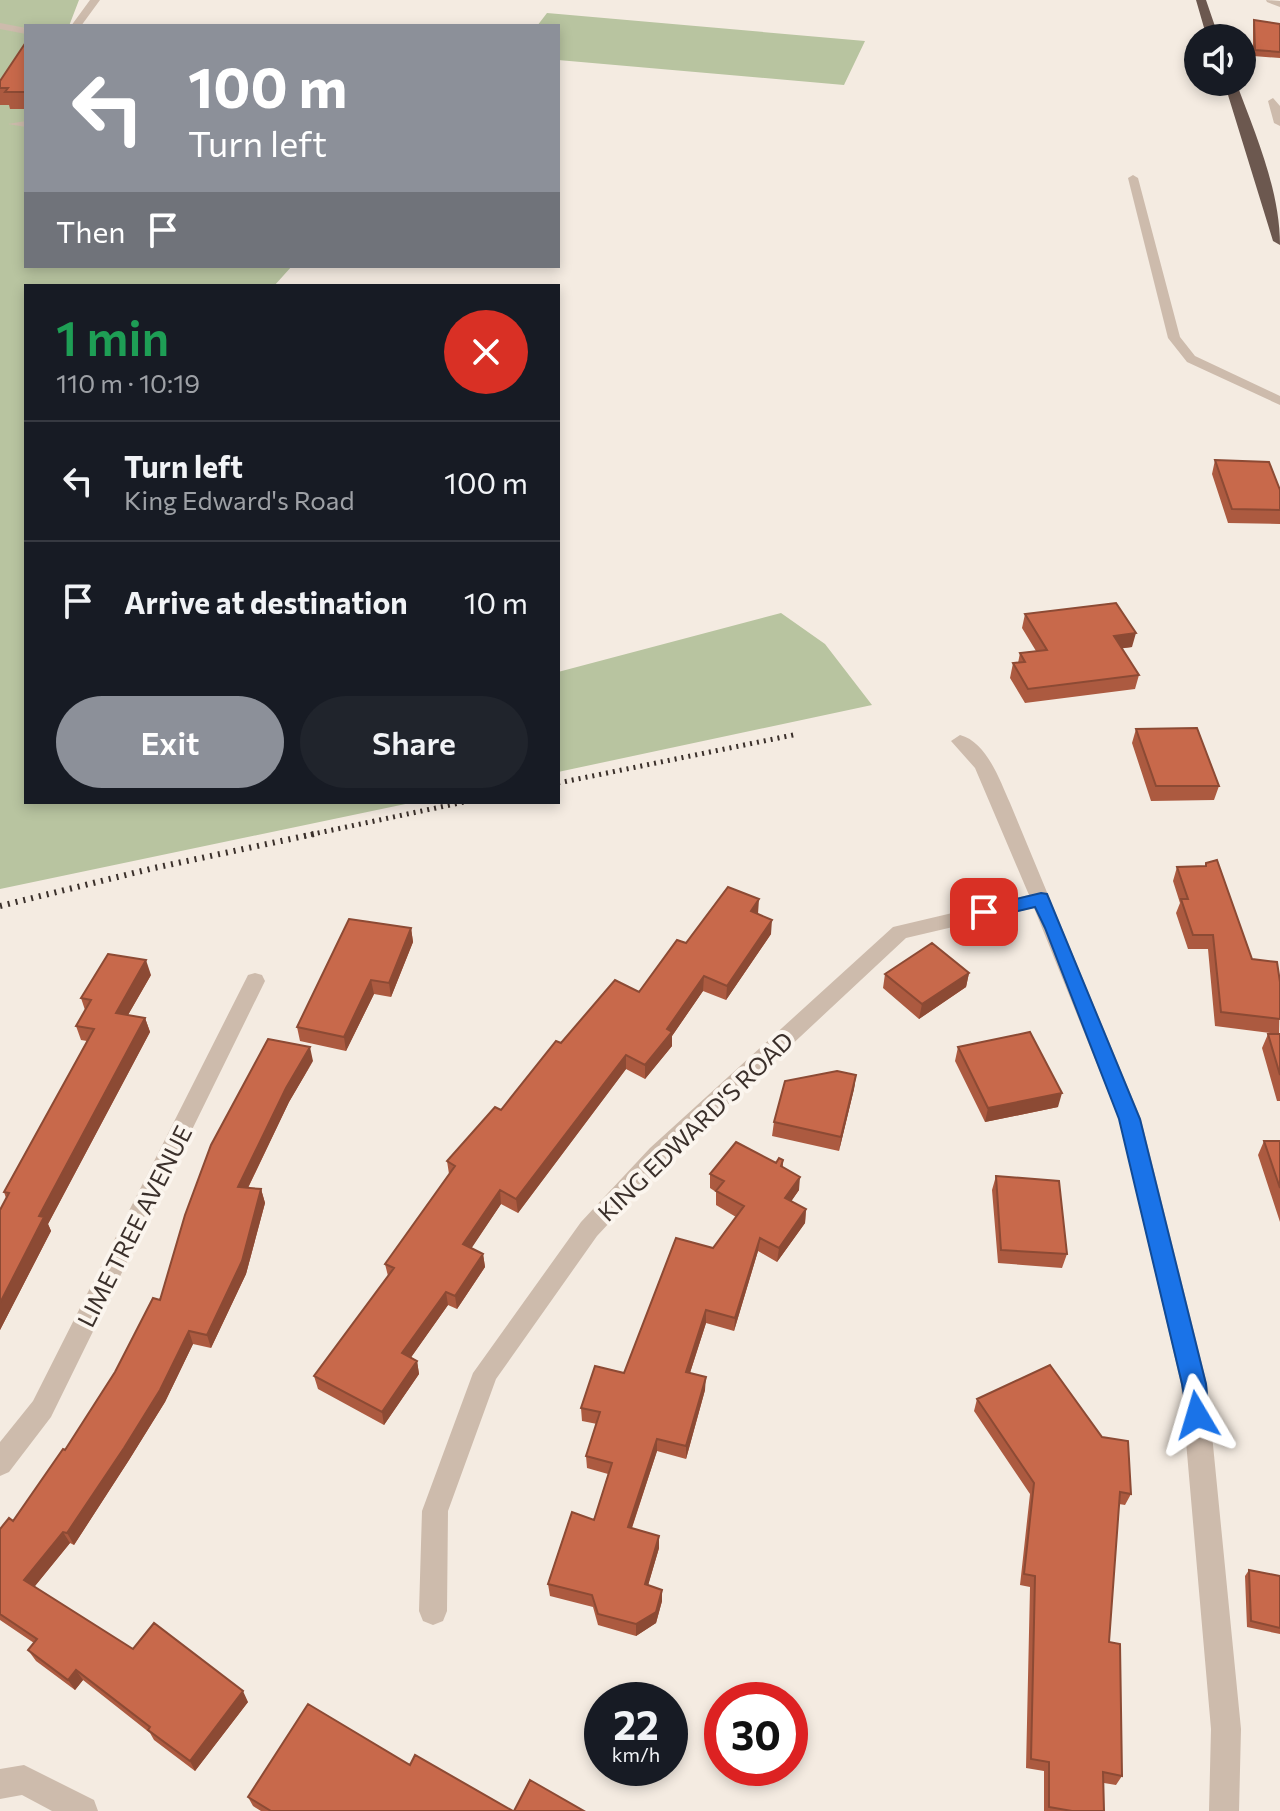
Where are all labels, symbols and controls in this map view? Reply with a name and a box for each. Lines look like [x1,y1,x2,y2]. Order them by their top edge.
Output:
map controls [1184,24,1256,96]
button: sound [1184,24,1256,96]
text: 100 m [188,51,347,120]
icon: left [56,56,160,160]
text: Turn left [188,120,327,164]
icon: arrive [141,208,185,252]
text: Then [56,212,125,249]
text: 1 min [56,307,169,366]
button: close [444,310,528,394]
text: 110 m · 10:19 [56,367,200,398]
text: Turn left [124,447,243,484]
icon: left [56,459,100,503]
text: 100 m [444,463,528,500]
text: King Edward's Road [124,484,354,515]
icon: arrive [56,579,100,623]
text: Arrive at destination [124,583,408,620]
text: 10 m [464,583,528,620]
button: Exit [56,696,284,788]
button: Share [300,696,528,788]
pin [950,878,1018,946]
icon: arrive [962,890,1006,934]
street label: KING EDWARD'S ROAD [591,1025,799,1227]
street label: LIME TREE AVENUE [71,1120,197,1332]
position arrow [1155,1373,1239,1457]
speed limit sign: 30 [704,1682,808,1786]
text: 22 [613,1699,659,1748]
text: km/h [612,1742,660,1766]

